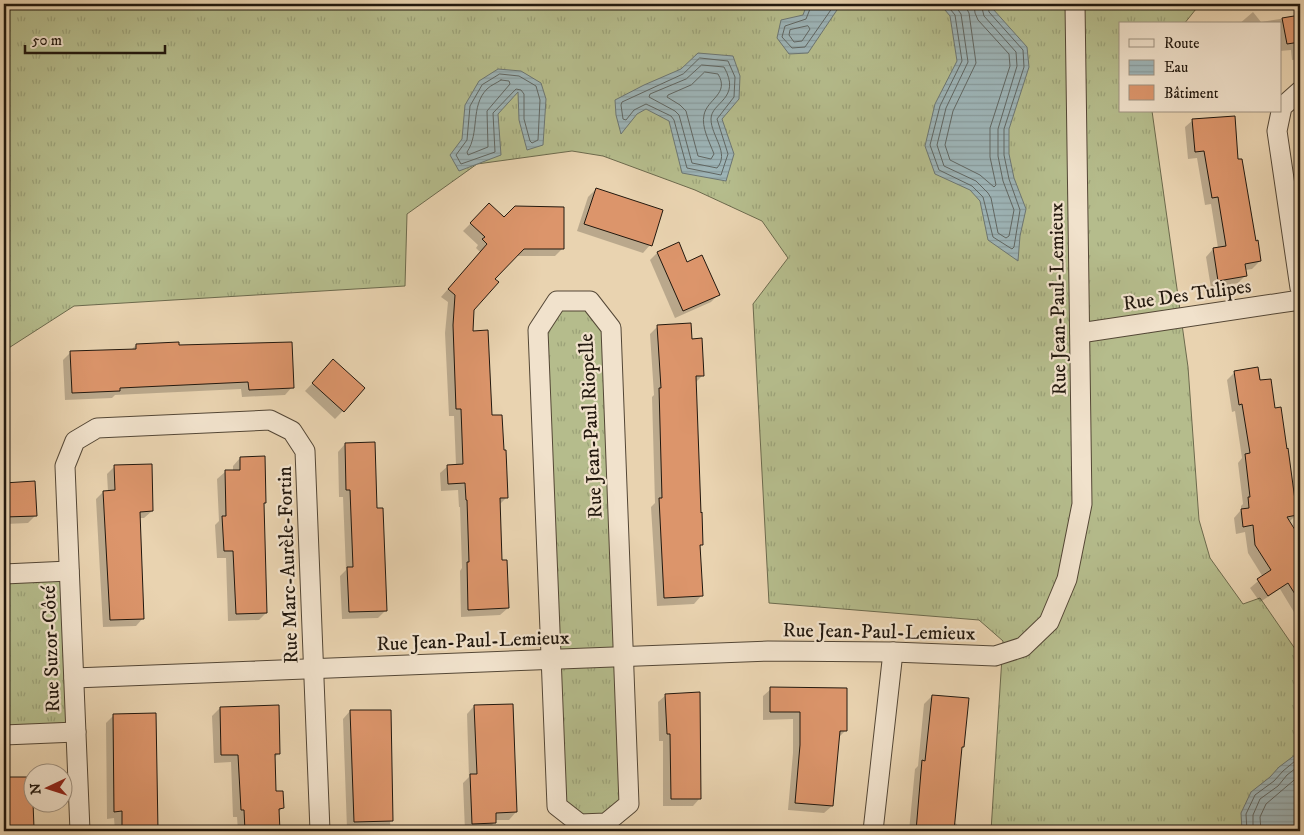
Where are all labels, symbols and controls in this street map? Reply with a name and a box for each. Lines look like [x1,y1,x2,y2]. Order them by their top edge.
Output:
scale bar [25,22,165,54]
legend [1119,22,1282,112]
text: 50 m [32,31,62,50]
text: Route [1164,34,1199,53]
text: Eau [1164,58,1188,77]
text: Bâtiment [1164,84,1219,103]
street label: Rue Jean-Paul-Lemieux [1044,202,1073,396]
street label: Rue Des Tulipes [1122,274,1253,317]
street label: Rue Jean-Paul Riopelle [574,333,609,519]
street label: Rue Marc-Aurèle-Fortin [273,465,304,664]
street label: Rue Suzor-Côté [37,584,66,713]
street label: Rue Jean-Paul-Lemieux [782,618,976,647]
street label: Rue Jean-Paul-Lemieux [376,626,570,657]
north arrow [22,762,72,812]
text: N [27,782,45,795]

